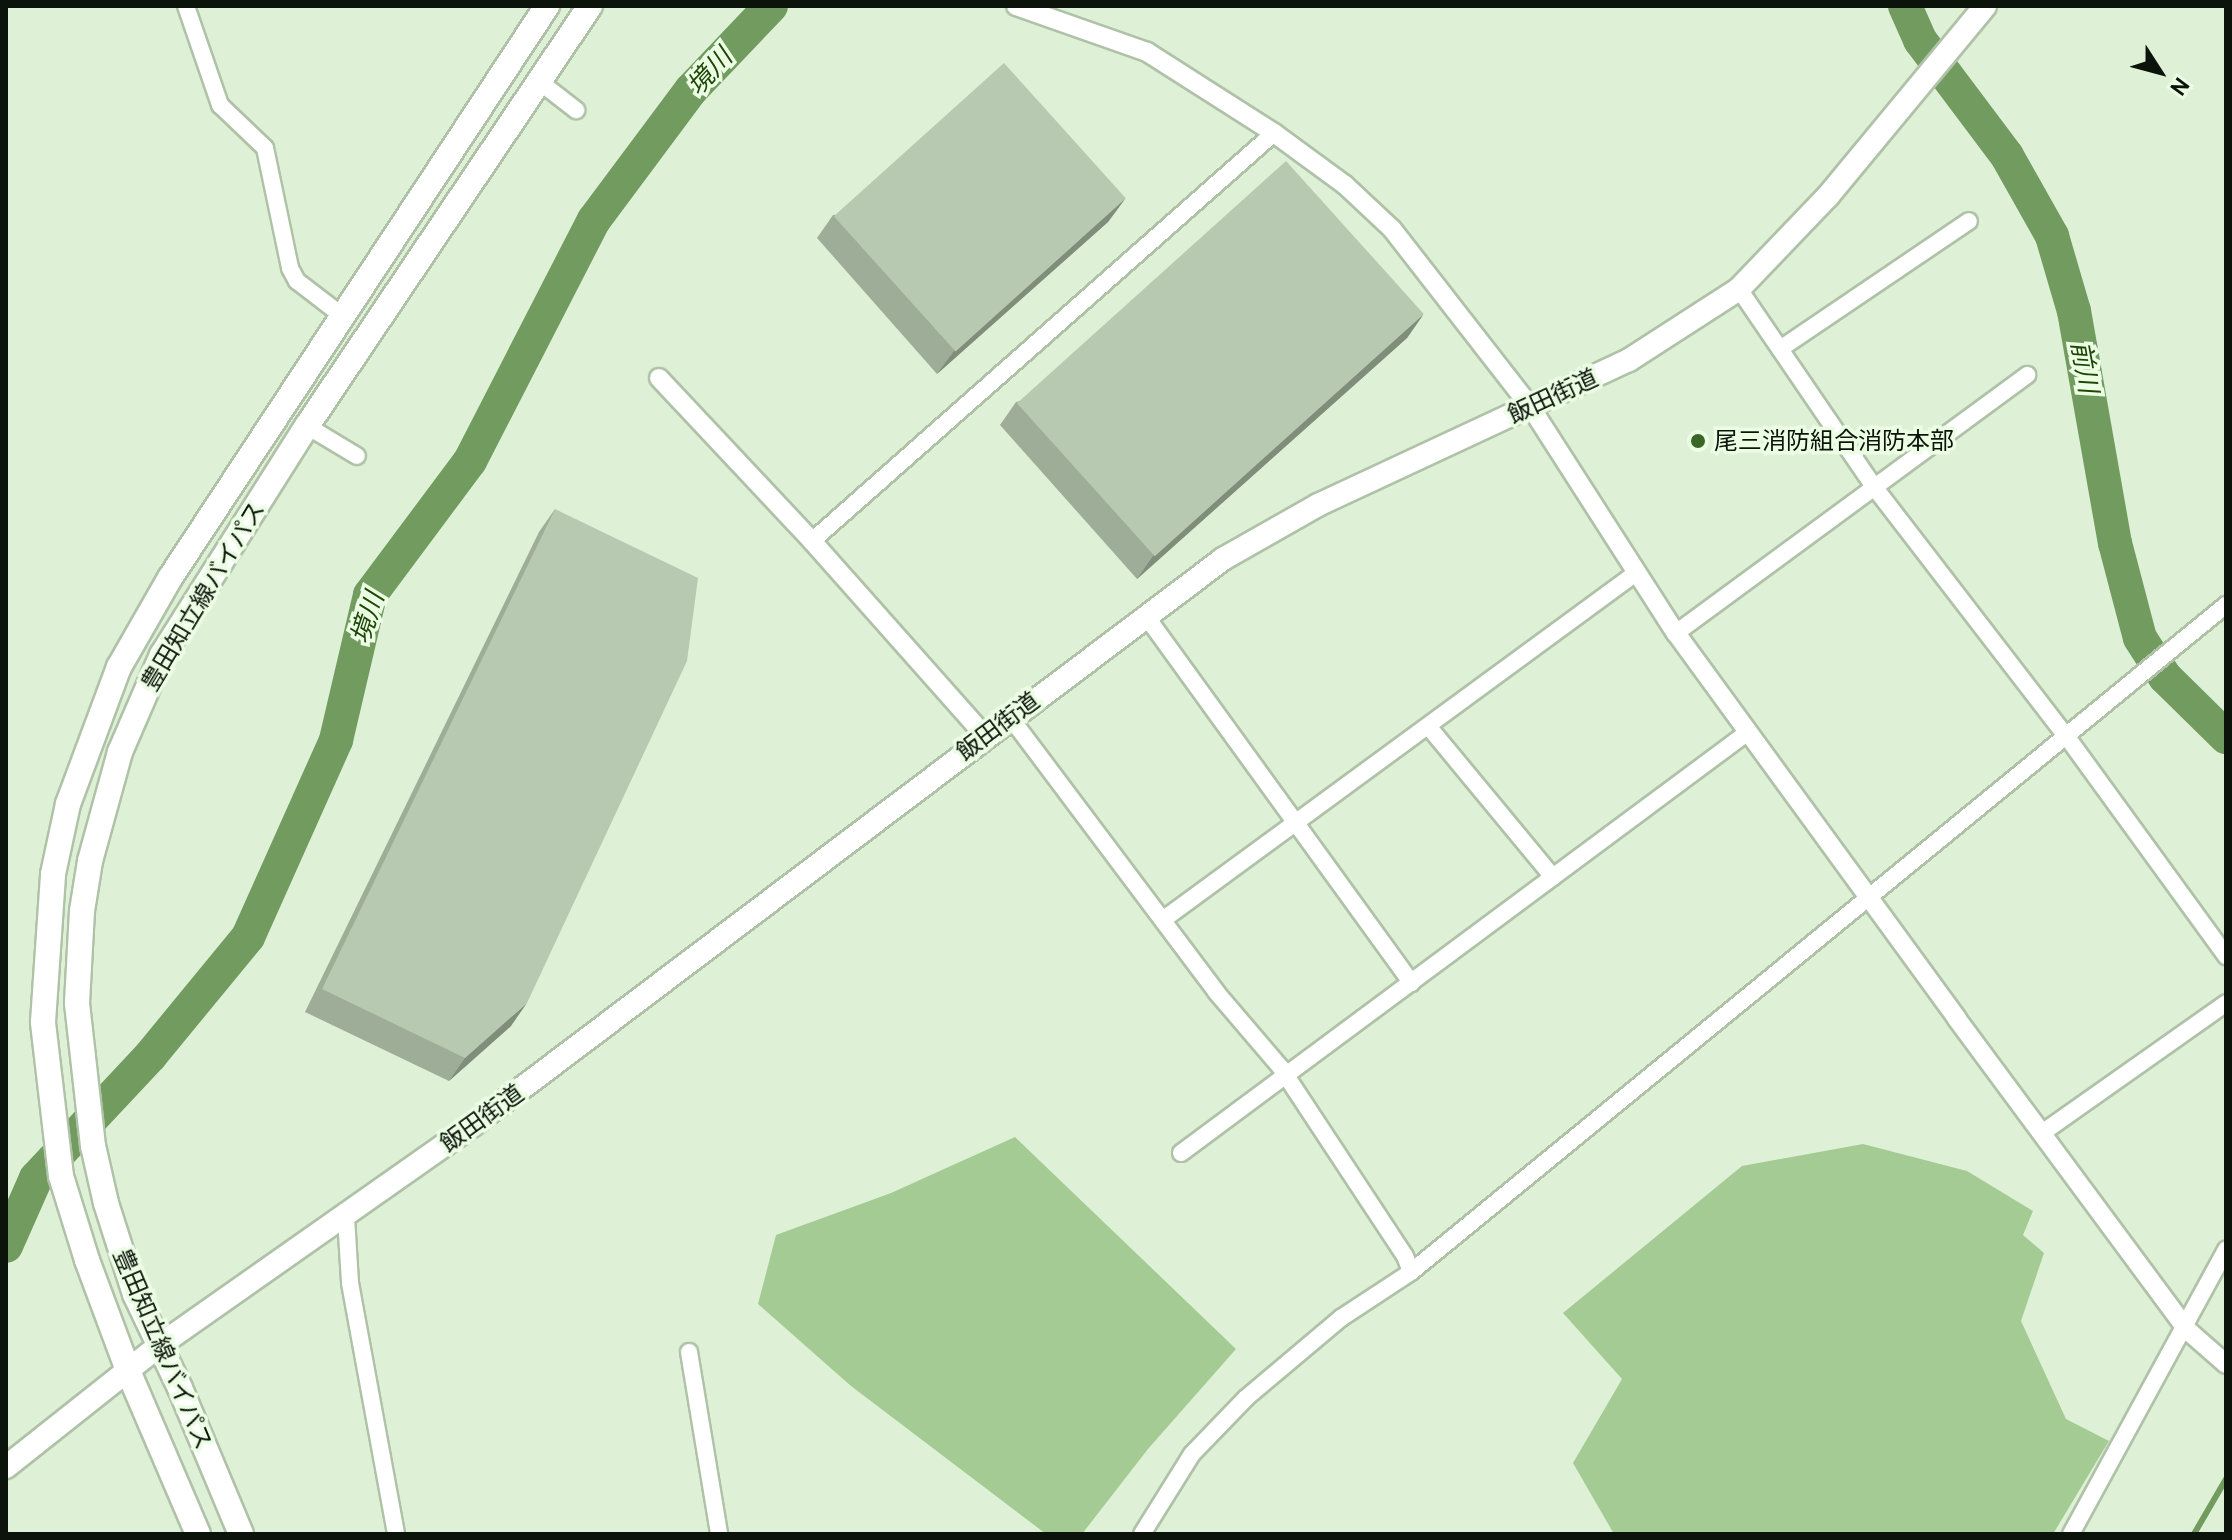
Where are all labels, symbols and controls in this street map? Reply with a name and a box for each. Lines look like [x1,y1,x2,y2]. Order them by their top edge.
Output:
north arrow [2120,32,2200,112]
water label: 境川 [681,42,739,102]
text: N [2164,72,2195,101]
water label: 前川 [2064,339,2104,395]
street label: 飯田街道 [1503,363,1603,429]
place label: 尾三消防組合消防本部 [1714,427,1954,455]
marker: 尾三消防組合消防本部 [1689,432,1707,450]
street label: 豊田知立線バイパス [135,496,271,696]
water label: 境川 [345,588,391,648]
street label: 飯田街道 [951,686,1045,766]
street label: 飯田街道 [435,1078,529,1158]
street label: 豊田知立線バイパス [108,1244,218,1454]

